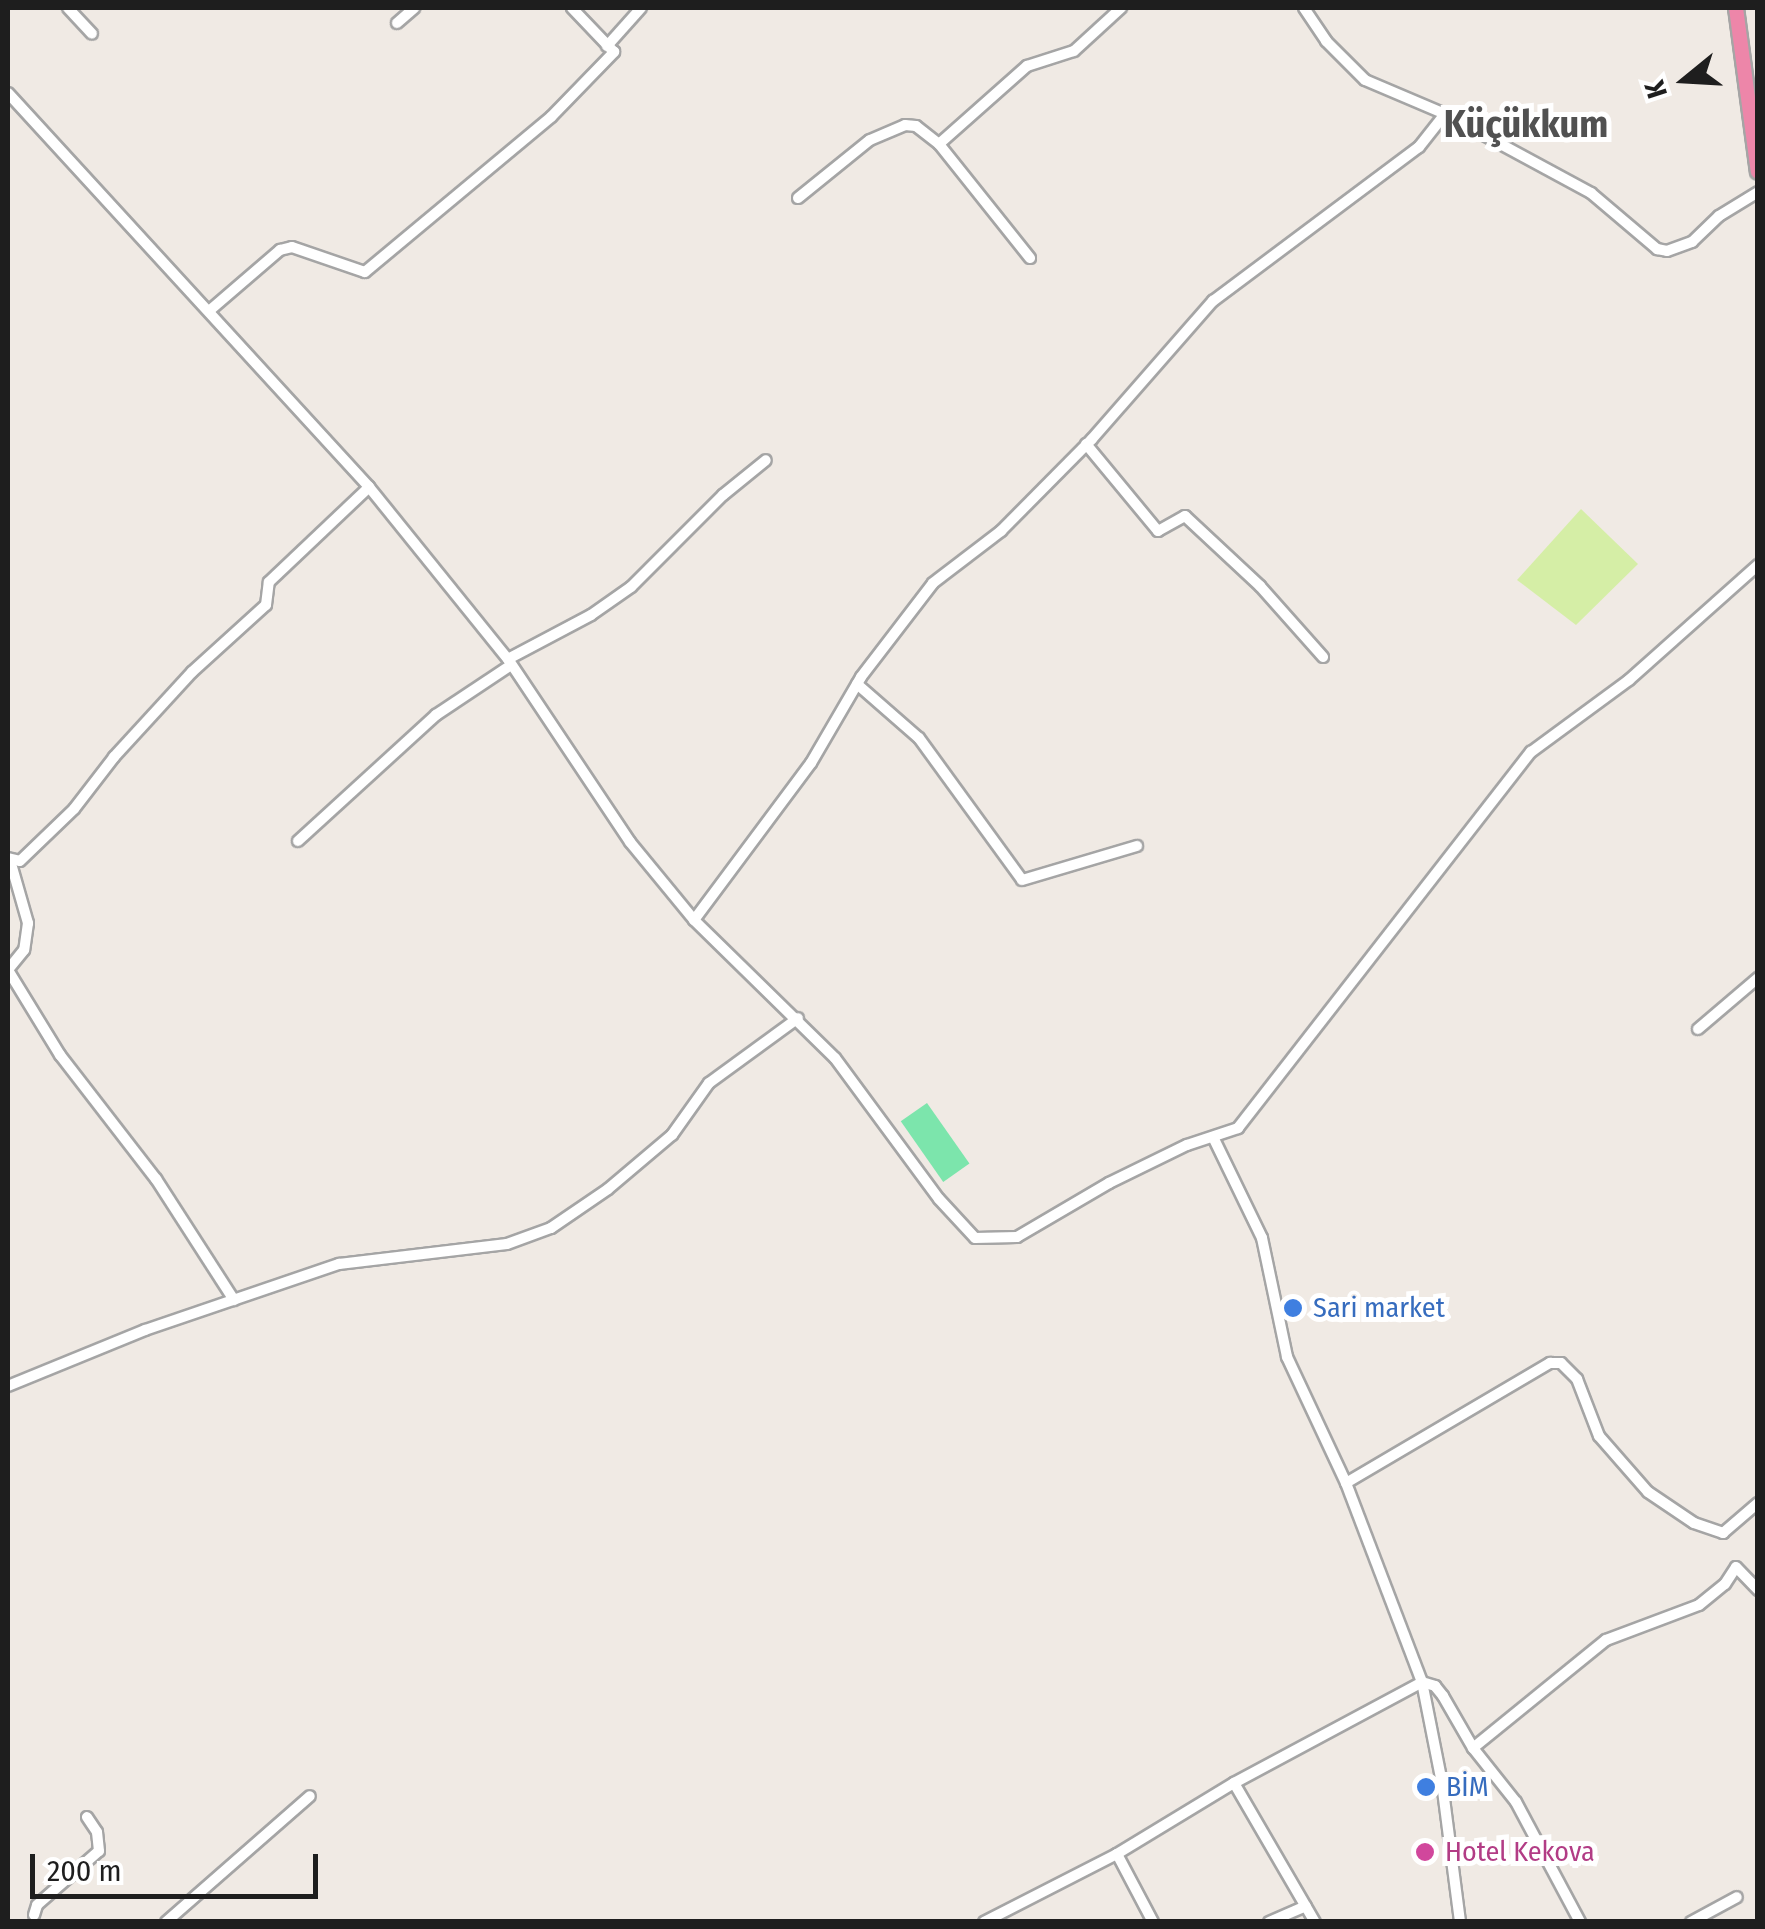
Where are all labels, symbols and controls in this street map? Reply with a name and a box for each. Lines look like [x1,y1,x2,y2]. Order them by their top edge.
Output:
north arrow [1635,30,1735,130]
text: K [1638,77,1674,102]
district label: Küçükkum [1444,102,1608,148]
place label: Sari market [1313,1291,1445,1325]
marker: Sari market [1282,1297,1304,1319]
place label: BİM [1446,1770,1489,1804]
marker: BİM [1415,1776,1437,1798]
scale bar [35,1834,322,1896]
place label: Hotel Kekova [1445,1835,1595,1869]
marker: Hotel Kekova [1414,1841,1436,1863]
text: 200 m [47,1853,122,1889]

